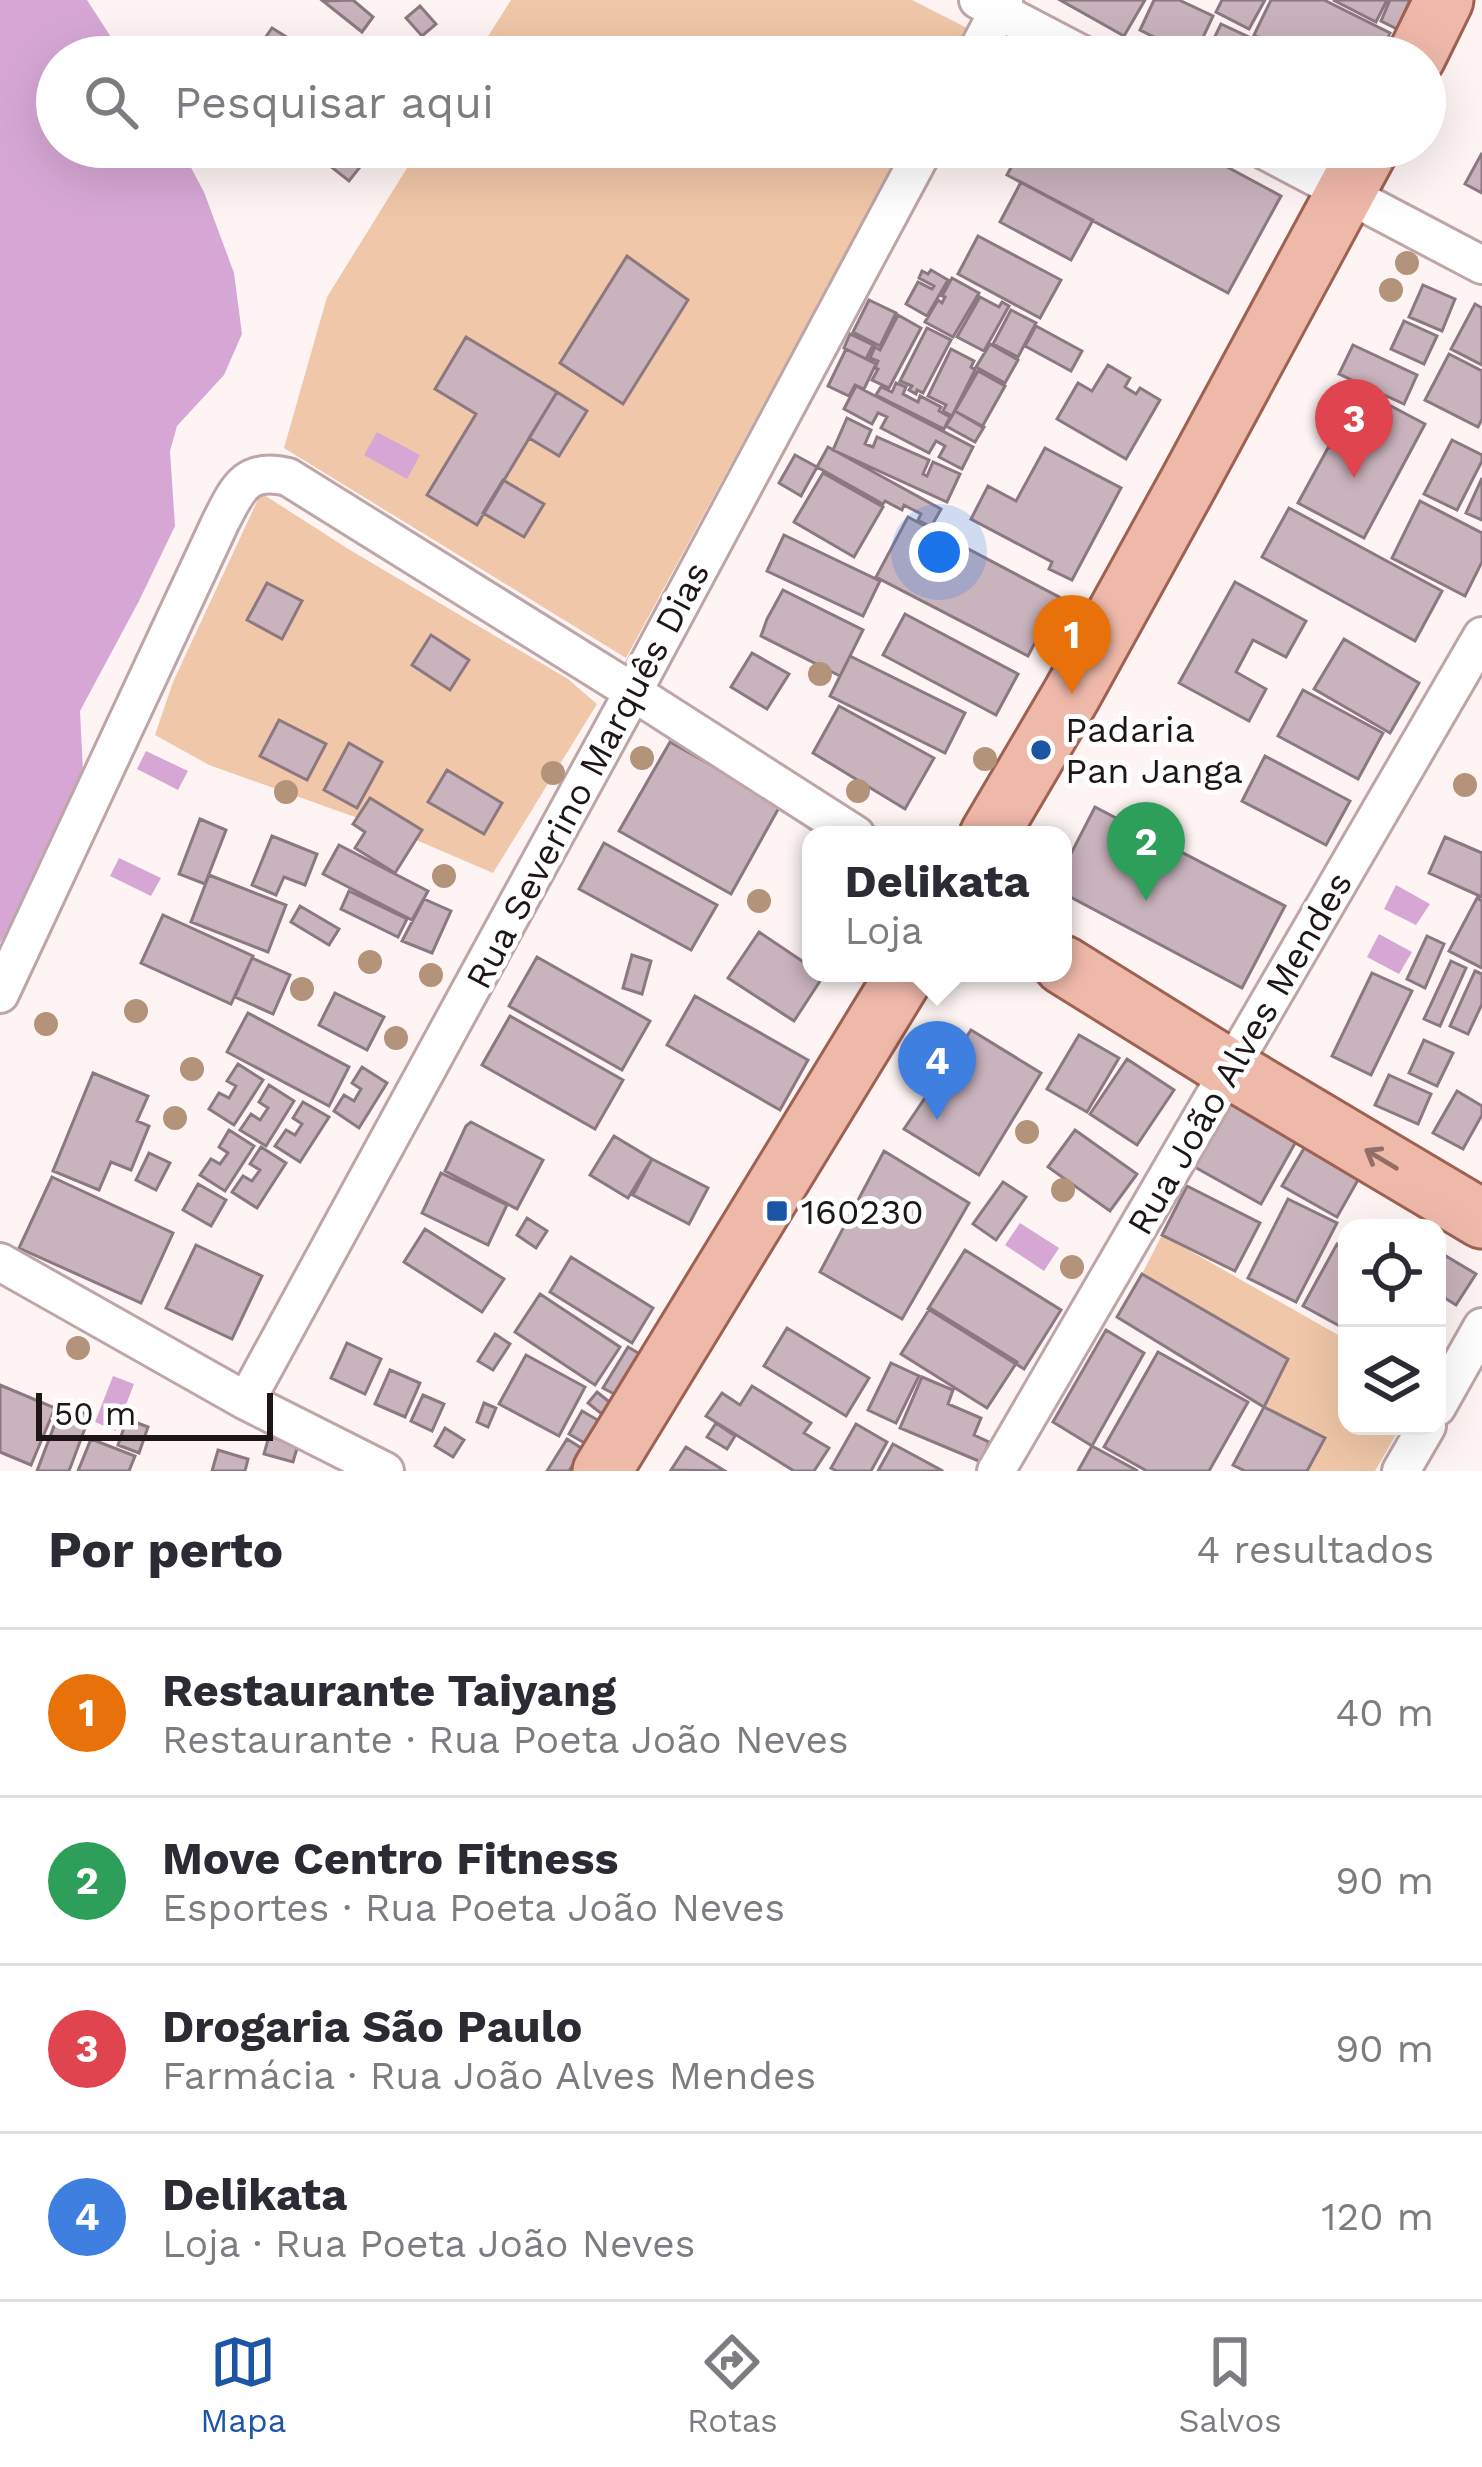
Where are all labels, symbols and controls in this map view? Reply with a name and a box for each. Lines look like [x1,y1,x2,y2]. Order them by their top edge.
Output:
search box [36,36,1446,168]
icon: search [78,69,144,135]
text: Pesquisar aqui [174,76,494,129]
pin: 3 [1315,379,1393,478]
your location [909,522,969,582]
street label: Rua Severino Marquês Dias [457,555,718,996]
pin: 1 [1033,595,1111,694]
place label: Padaria Pan Janga [1065,709,1243,792]
marker: Padaria Pan Janga [1028,737,1054,763]
pin: 2 [1107,802,1185,901]
popup [802,826,1072,982]
text: Delikata [844,855,1030,908]
street label: Rua João Alves Mendes [1119,865,1361,1242]
text: Loja [844,908,923,953]
pin: 4 [898,1021,976,1120]
one-way arrow [1365,1147,1399,1171]
place label: 160230 [801,1191,924,1233]
marker: 160230 [764,1198,790,1224]
map controls [1338,1219,1446,1435]
button: locate [1338,1219,1446,1327]
button: layers [1338,1327,1446,1435]
scale bar [36,1387,273,1440]
text: 50 m [54,1394,136,1433]
text: Por perto [48,1520,283,1579]
text: 4 resultados [1196,1527,1434,1572]
text: Restaurante Taiyang [162,1664,616,1717]
text: 1 [79,1690,95,1735]
text: 40 m [1335,1690,1434,1735]
text: Restaurante · Rua Poeta João Neves [162,1717,849,1762]
text: Move Centro Fitness [162,1832,618,1885]
text: 2 [75,1858,99,1903]
text: 90 m [1335,1858,1434,1903]
text: Esportes · Rua Poeta João Neves [162,1885,785,1930]
text: Drogaria São Paulo [162,2000,582,2053]
text: 3 [75,2026,99,2071]
text: 90 m [1335,2026,1434,2071]
text: Farmácia · Rua João Alves Mendes [162,2053,816,2098]
text: Delikata [162,2168,347,2221]
text: 4 [74,2194,100,2239]
text: 120 m [1321,2194,1434,2239]
text: Loja · Rua Poeta João Neves [162,2221,695,2266]
tab: Mapa [200,2329,286,2440]
tab: Rotas [687,2329,778,2440]
tab: Salvos [1178,2329,1282,2440]

